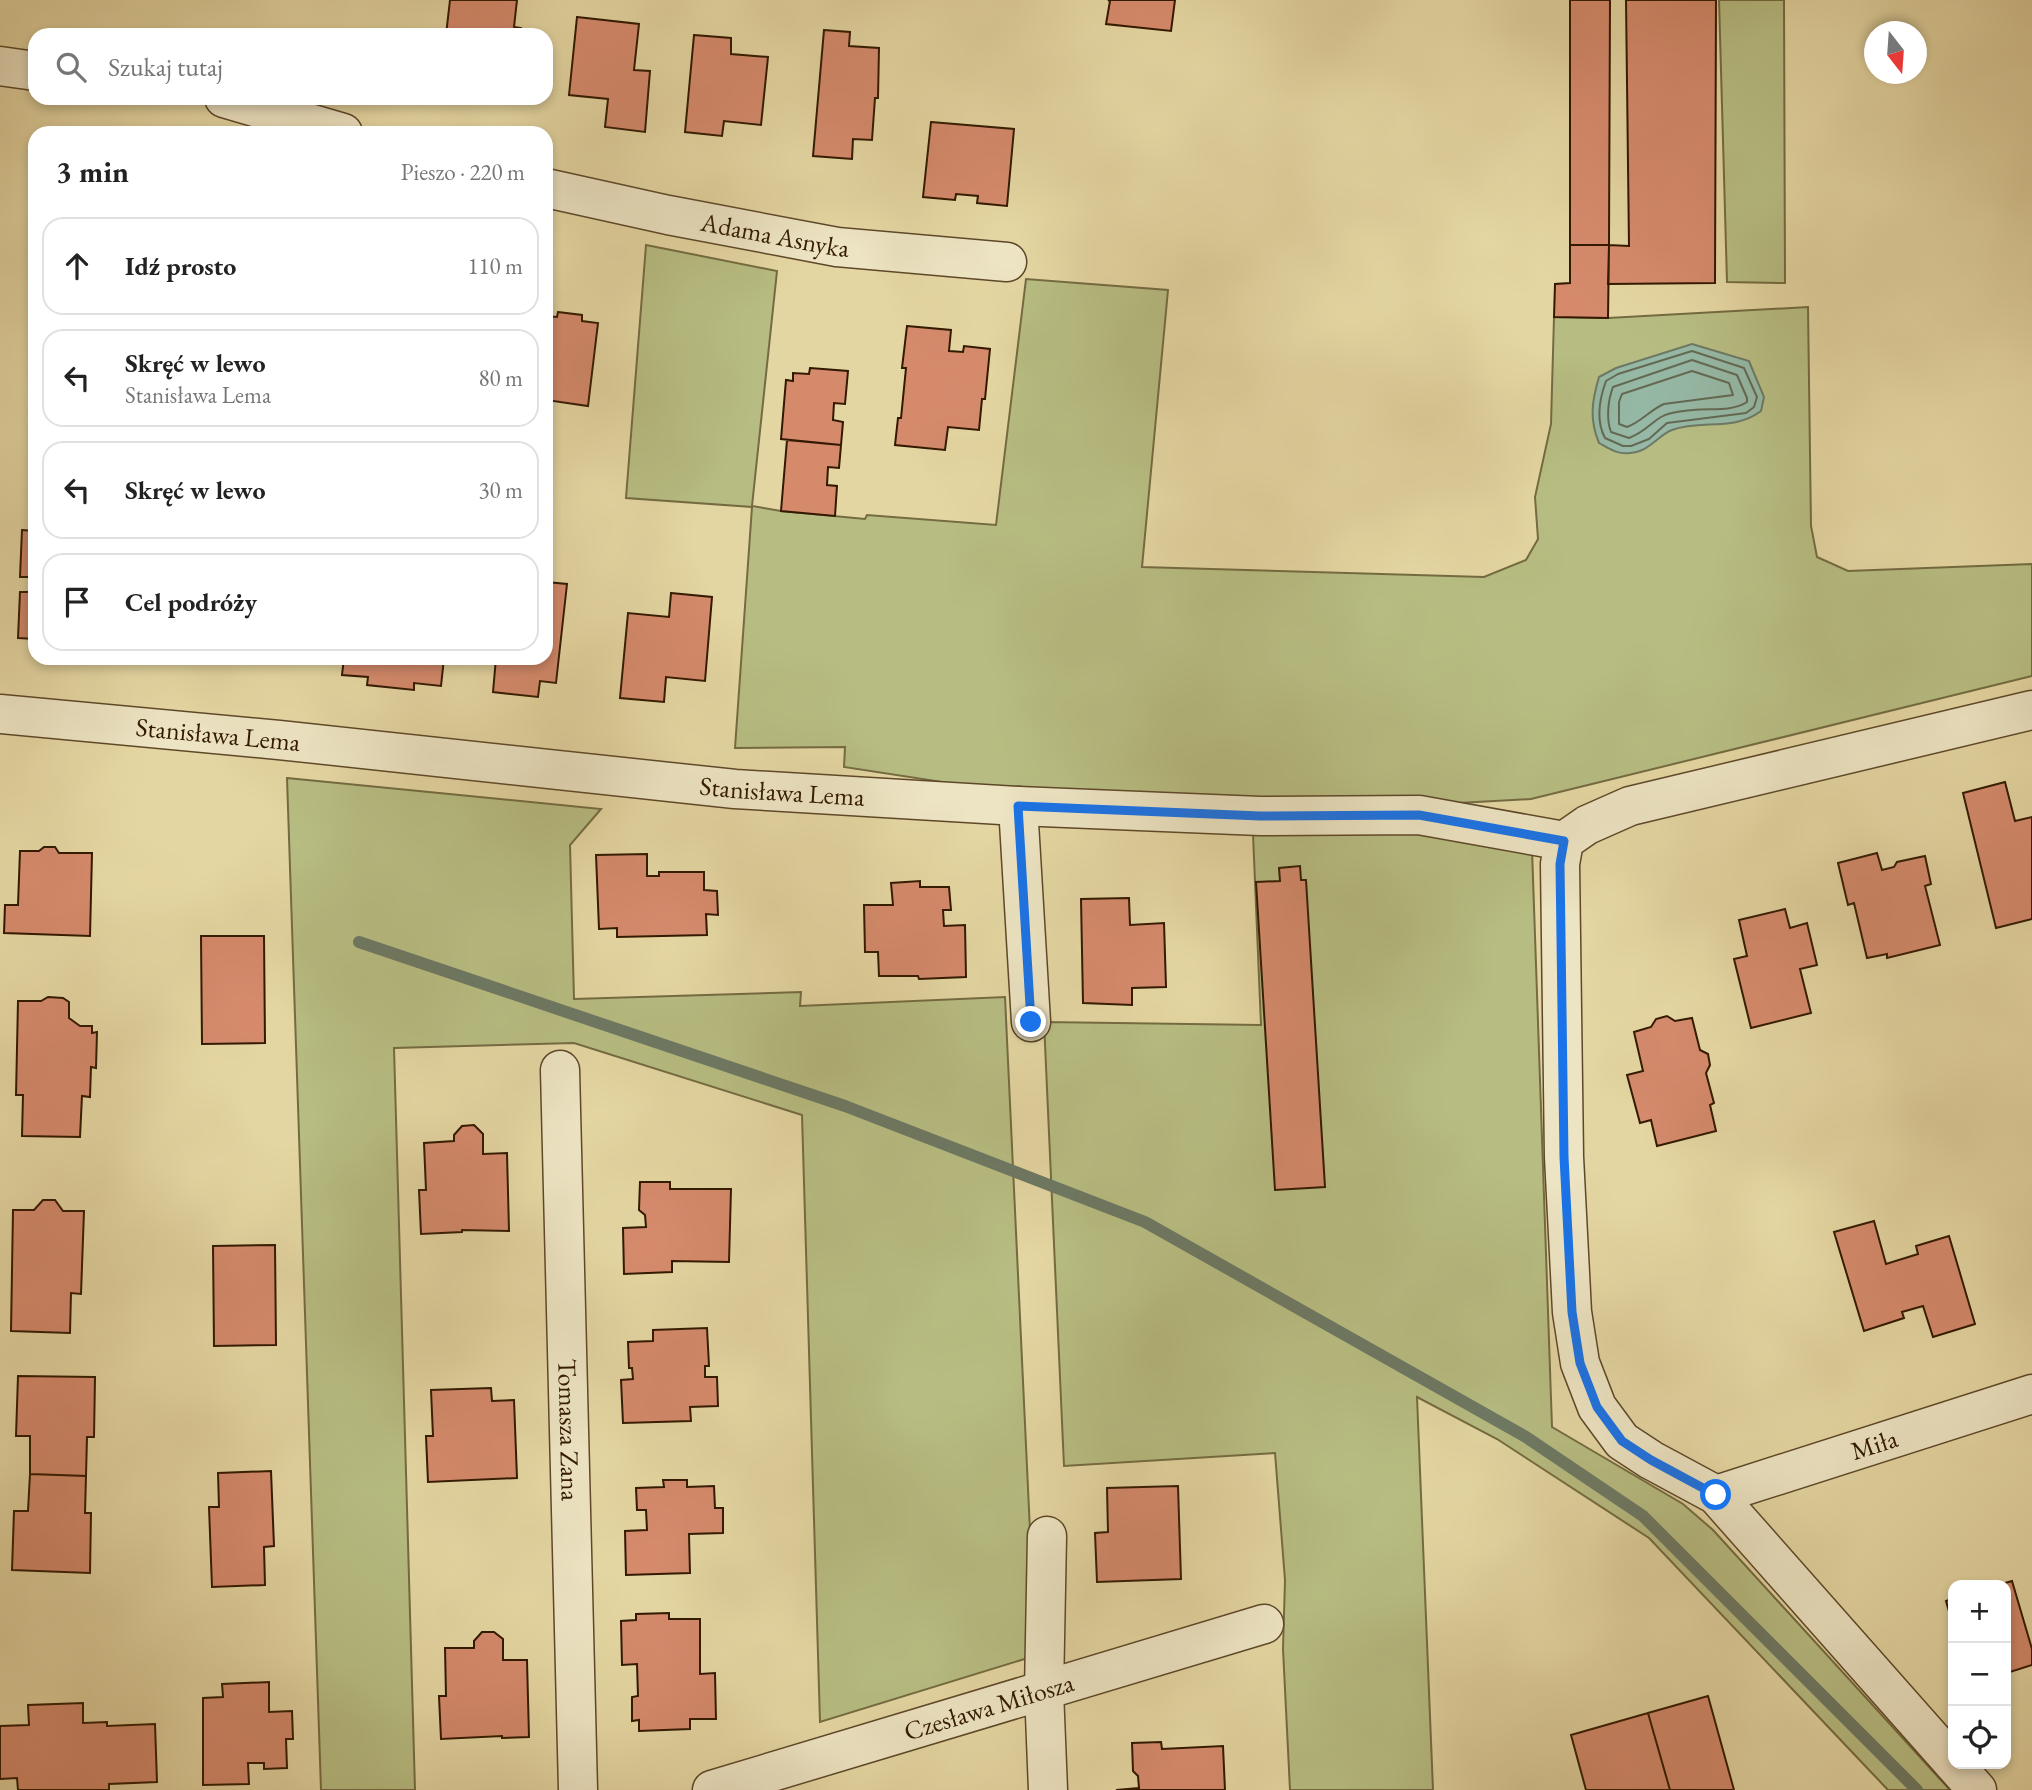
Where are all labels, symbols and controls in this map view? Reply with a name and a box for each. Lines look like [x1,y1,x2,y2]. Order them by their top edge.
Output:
north arrow [1864,21,1927,84]
search box [28,28,553,105]
icon: search [52,48,90,86]
text: Szukaj tutaj [108,50,223,84]
text: 3 min [56,152,129,191]
text: Pieszo · 220 m [401,157,525,187]
street label: Adama Asnyka [697,204,851,265]
icon: ahead [58,247,96,285]
text: Idź prosto [125,249,236,283]
text: 110 m [467,251,523,281]
text: Skręć w lewo [125,346,266,380]
icon: left [58,359,96,397]
text: 80 m [478,363,523,393]
text: Stanisława Lema [125,380,271,410]
icon: left [58,471,96,509]
text: Skręć w lewo [125,473,266,507]
text: 30 m [478,475,523,505]
icon: arrive [58,583,96,621]
text: Cel podróży [125,585,257,619]
street label: Stanisława Lema [134,710,303,759]
street label: Stanisława Lema [698,768,866,814]
route end [1015,1006,1046,1037]
street label: Tomasza Zana [550,1358,588,1502]
street label: Miła [1846,1421,1902,1468]
route start [1700,1479,1731,1510]
map controls [1948,1580,2011,1769]
button: + [1948,1580,2011,1643]
button: − [1948,1643,2011,1706]
street label: Czesława Miłosza [900,1665,1078,1748]
button: locate [1948,1706,2011,1769]

